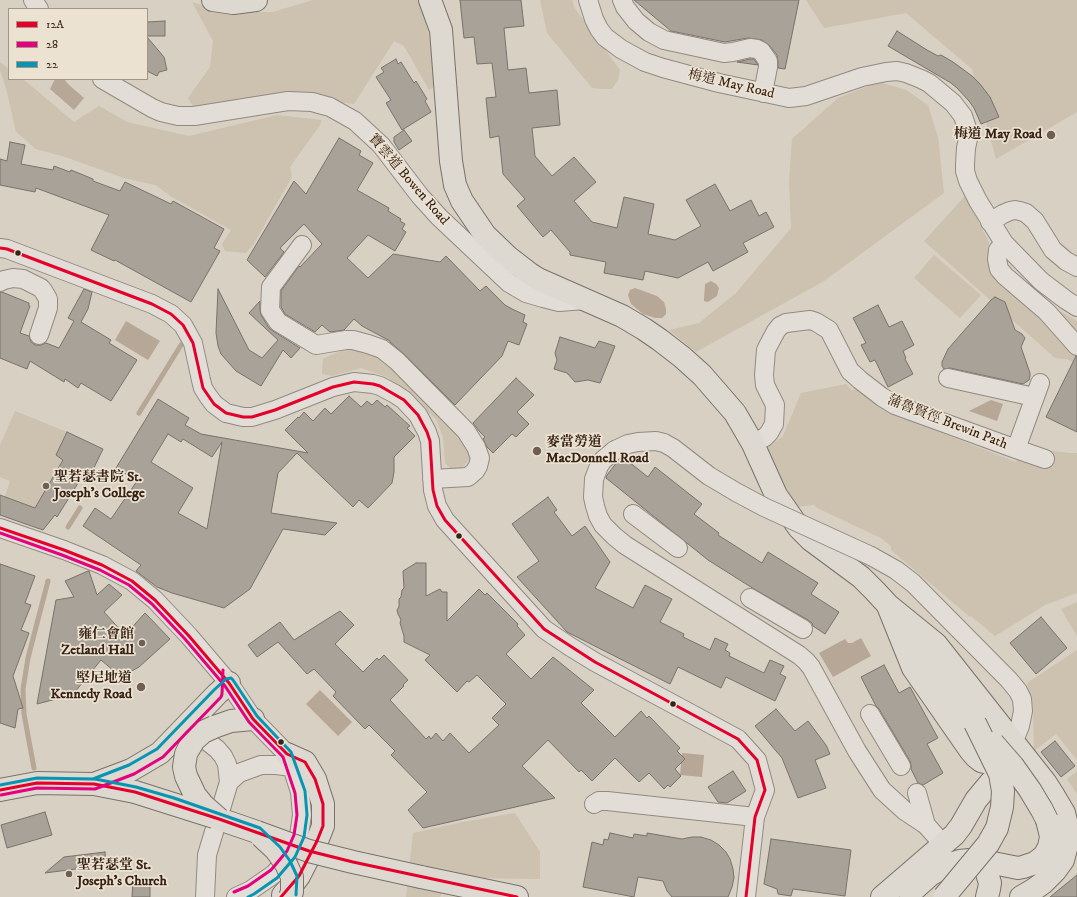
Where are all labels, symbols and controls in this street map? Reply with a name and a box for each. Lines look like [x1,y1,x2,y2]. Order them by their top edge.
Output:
legend [8,8,148,80]
text: 12A [46,17,64,32]
text: 28 [46,37,58,52]
text: 22 [46,57,58,72]
street label: 梅道 May Road [686,67,776,103]
place label: 梅道 May Road [954,127,1042,143]
marker: 梅道 May Road [1045,129,1057,141]
street label: 寶雲道 Bowen Road [364,131,452,229]
unlabelled marker [13,248,23,258]
street label: 蒲魯賢徑 Brewin Path [884,392,1010,454]
place label: 麥當勞道 MacDonnell Road [546,435,649,468]
marker: 麥當勞道 MacDonnell Road [531,445,543,457]
place label: 聖若瑟書院 St. Joseph's College [54,470,145,502]
marker: 聖若瑟書院 St. Joseph's College [41,481,51,491]
unlabelled marker [454,531,464,541]
place label: 雍仁會館 Zetland Hall [61,627,134,660]
marker: 雍仁會館 Zetland Hall [137,638,147,648]
place label: 堅尼地道 Kennedy Road [51,671,132,704]
marker: 堅尼地道 Kennedy Road [135,681,147,693]
unlabelled marker [668,699,678,709]
unlabelled marker [276,737,286,747]
place label: 聖若瑟堂 St. Joseph's Church [77,858,167,890]
marker: 聖若瑟堂 St. Joseph's Church [64,869,74,879]

